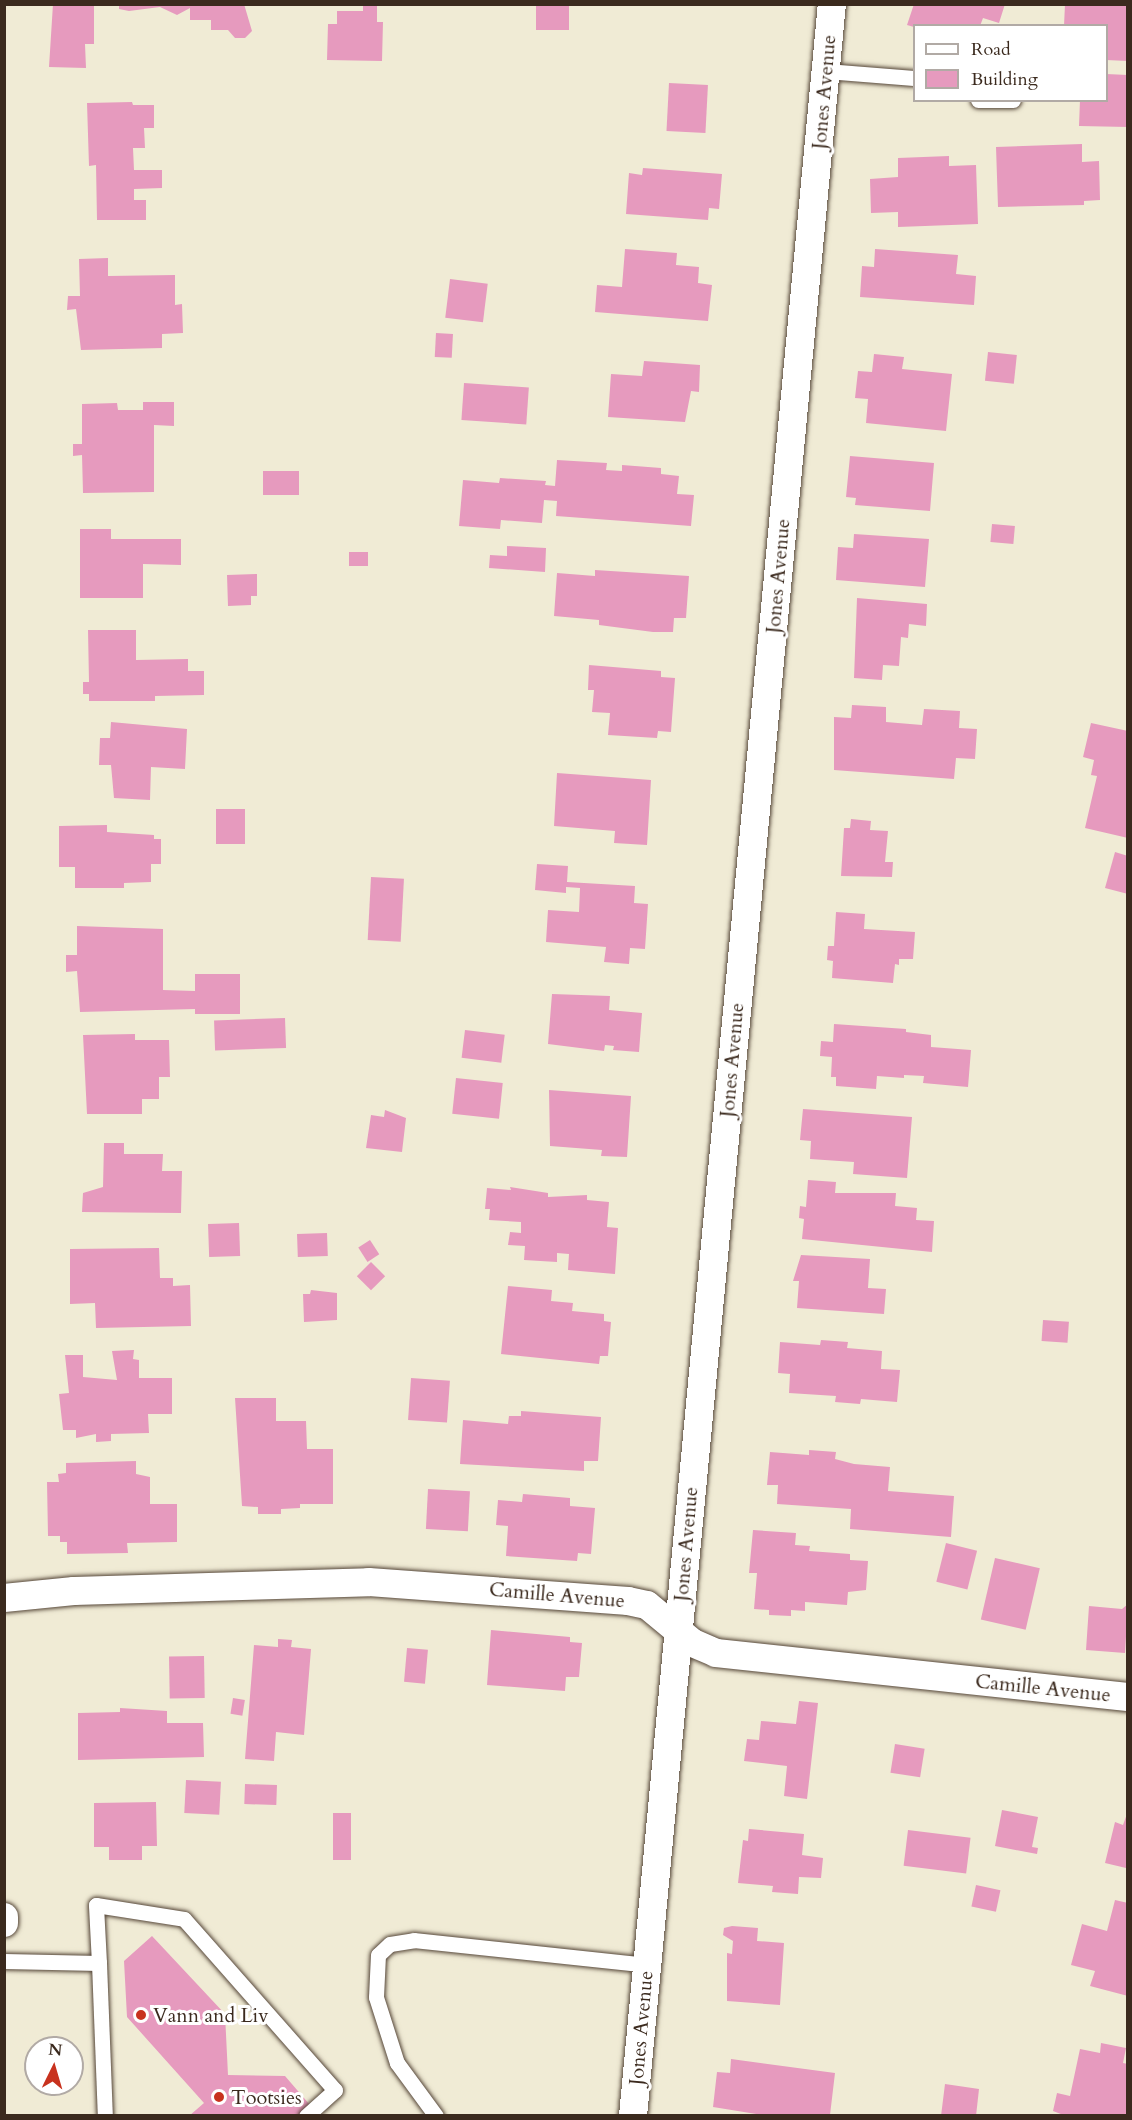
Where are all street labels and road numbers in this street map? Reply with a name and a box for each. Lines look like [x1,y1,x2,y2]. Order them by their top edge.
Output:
street label: Jones Avenue [807,34,841,150]
street label: Jones Avenue [761,518,795,634]
street label: Jones Avenue [715,1002,749,1118]
street label: Jones Avenue [669,1486,703,1602]
street label: Camille Avenue [488,1577,626,1613]
street label: Camille Avenue [974,1669,1112,1707]
street label: Jones Avenue [624,1970,658,2086]

